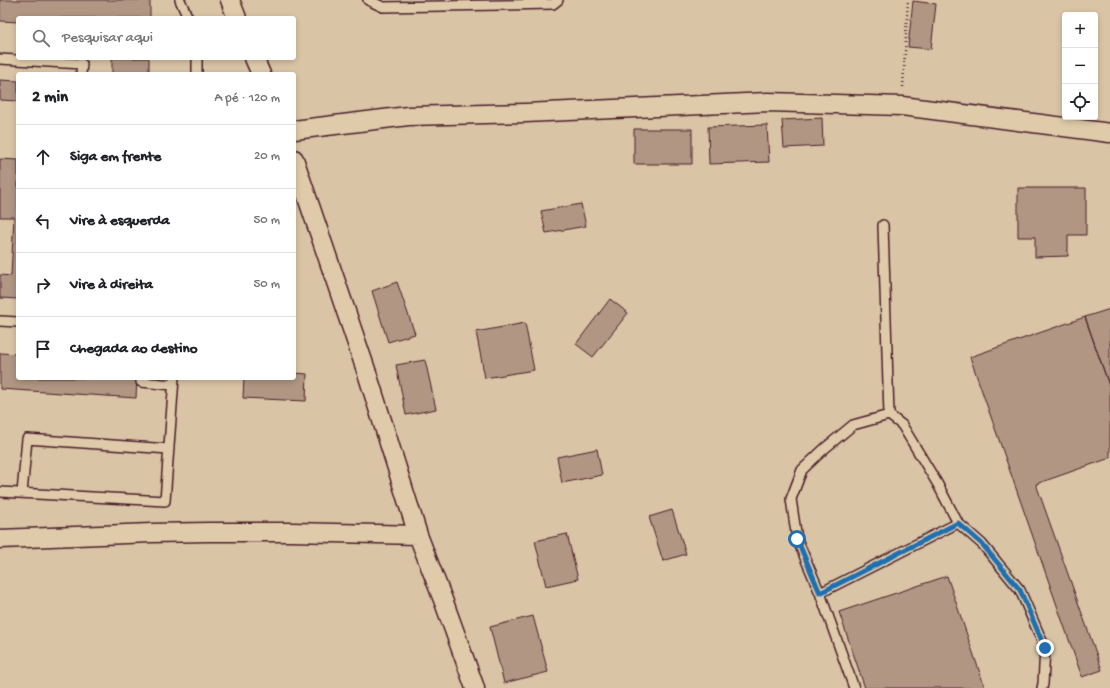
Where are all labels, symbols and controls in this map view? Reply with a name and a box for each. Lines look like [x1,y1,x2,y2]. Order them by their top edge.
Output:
map controls [1062,12,1098,120]
button: + [1062,12,1098,48]
search box [16,16,296,60]
icon: search [30,27,52,49]
text: Pesquisar aqui [62,29,153,47]
button: − [1062,48,1098,84]
button: locate [1062,84,1098,120]
text: 2 min [32,88,68,108]
text: A pé · 120 m [215,91,280,106]
icon: ahead [32,146,54,168]
text: Siga em frente [70,148,161,166]
text: 20 m [254,149,280,164]
icon: left [32,210,54,232]
text: Vire à esquerda [70,212,170,230]
text: 50 m [253,213,280,228]
icon: right [32,274,54,296]
text: Vire à direita [70,276,153,294]
text: 50 m [253,277,280,292]
icon: arrive [32,338,54,360]
text: Chegada ao destino [70,340,197,358]
route start [788,530,806,548]
route end [1036,639,1054,657]

